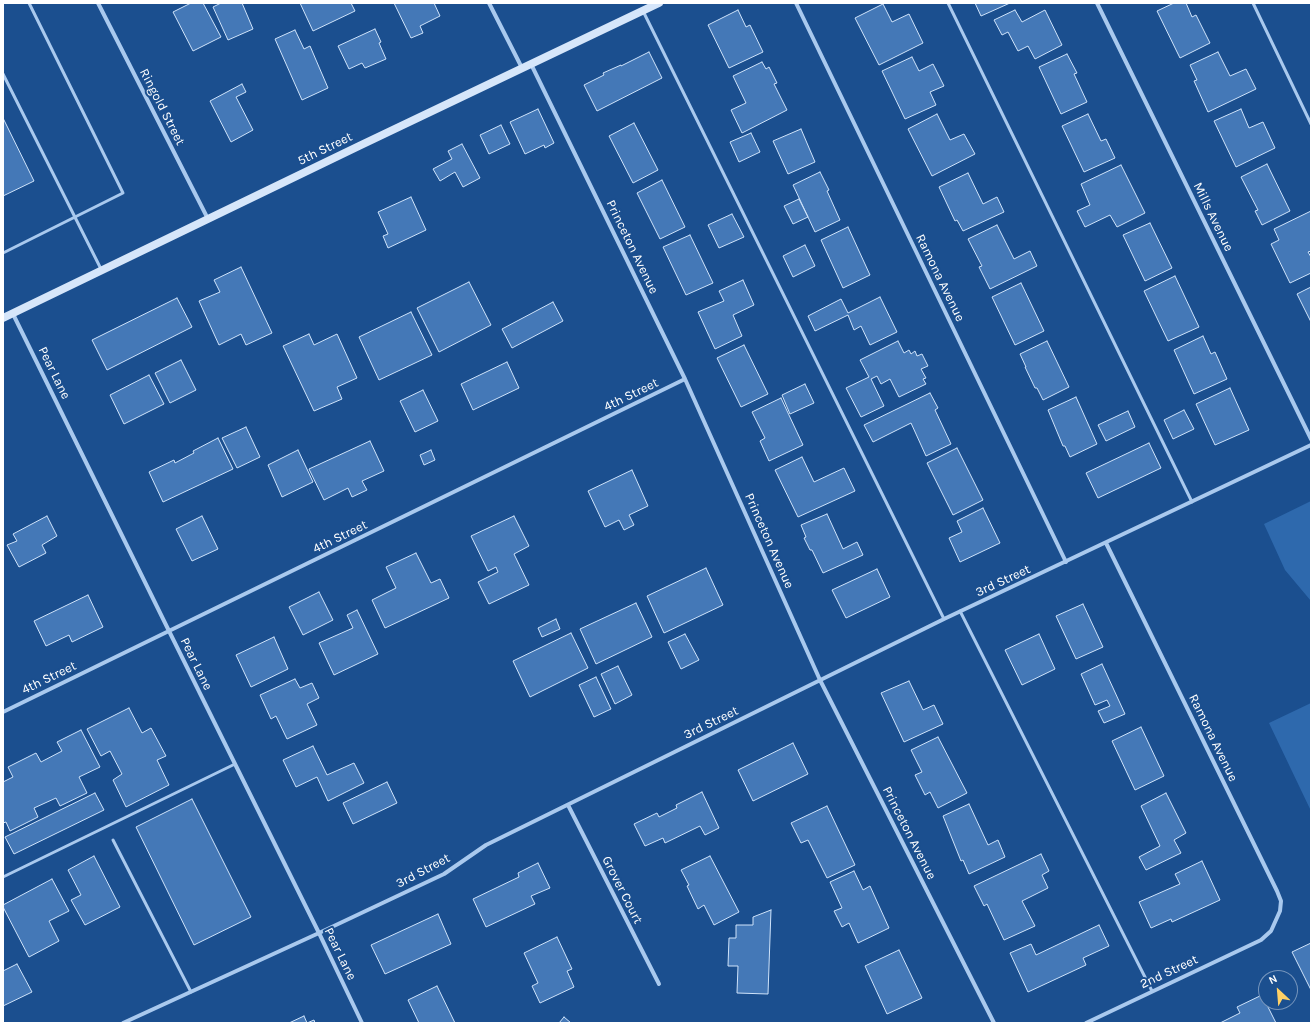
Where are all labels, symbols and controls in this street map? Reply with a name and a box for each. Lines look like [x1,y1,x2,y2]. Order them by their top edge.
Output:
street label: Ringold Street [136,66,188,148]
street label: 5th Street [295,129,355,169]
street label: Mills Avenue [1190,180,1236,254]
street label: Princeton Avenue [602,197,662,297]
street label: Ramona Avenue [912,232,968,324]
street label: Pear Lane [35,344,73,402]
street label: 4th Street [601,375,661,415]
street label: Princeton Avenue [741,491,797,591]
street label: 4th Street [310,517,370,557]
street label: 3rd Street [973,561,1033,601]
street label: Pear Lane [177,635,215,693]
street label: 4th Street [19,658,79,698]
street label: Ramona Avenue [1185,692,1241,784]
street label: 3rd Street [681,703,741,743]
street label: Princeton Avenue [879,784,939,882]
street label: 3rd Street [393,850,453,892]
street label: Grover Court [598,854,646,926]
street label: Pear Lane [321,925,359,983]
street label: 2nd Street [1138,952,1200,992]
north arrow [1258,970,1298,1010]
text: N [1267,972,1279,987]

